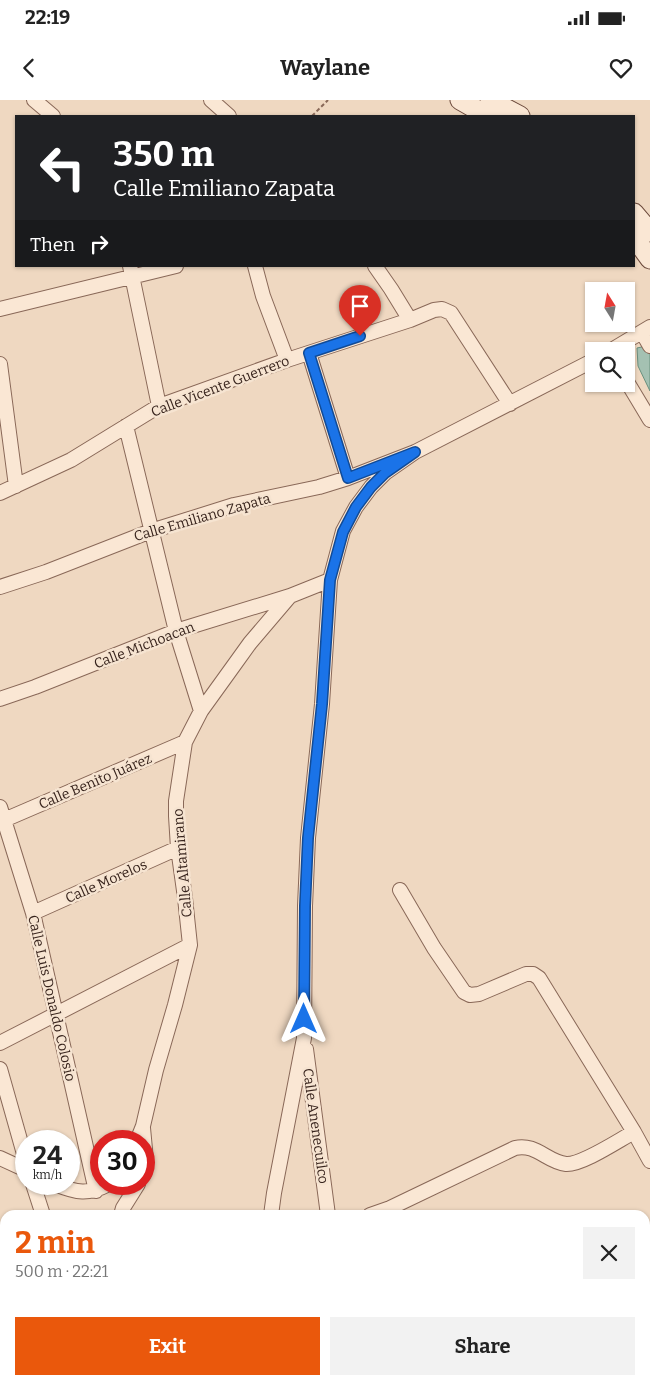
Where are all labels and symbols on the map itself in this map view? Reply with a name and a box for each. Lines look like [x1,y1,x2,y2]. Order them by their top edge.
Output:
north arrow [585,282,635,332]
pin [339,285,381,336]
street label: Calle Vicente Guerrero [149,352,292,421]
street label: Calle Emiliano Zapata [132,490,273,545]
street label: Calle Michoacan [91,618,197,672]
street label: Calle Benito Juárez [36,750,155,813]
street label: Calle Altamirano [169,808,196,918]
street label: Calle Morelos [63,856,150,907]
street label: Calle Luis Donaldo Colosio [24,913,79,1083]
position arrow [277,992,329,1044]
street label: Calle Anenecuilco [299,1067,332,1185]
speed limit sign: 30 [90,1130,155,1195]

